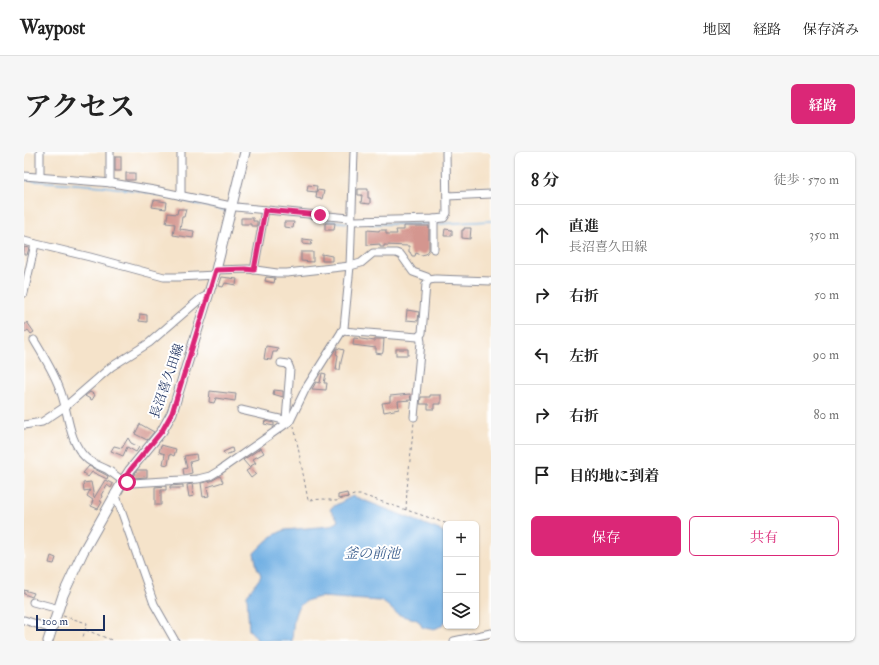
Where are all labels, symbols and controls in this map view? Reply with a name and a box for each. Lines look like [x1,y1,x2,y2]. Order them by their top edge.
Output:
text: Waypost [20,16,85,40]
text: 地図 [703,21,731,38]
text: 経路 [753,21,781,38]
text: 保存済み [803,21,859,38]
button: 経路 [791,84,855,124]
text: アクセス [24,90,135,125]
text: 8 分 [531,170,560,191]
text: 徒歩 · 570 m [774,172,839,188]
route end [311,206,329,224]
text: 直進 [569,217,599,236]
icon: ahead [531,224,553,246]
text: 350 m [809,227,839,243]
text: 長沼喜久田線 [569,239,647,255]
icon: right [531,284,553,306]
text: 右折 [569,287,599,306]
text: 50 m [814,287,839,303]
street label: 長沼喜久田線 [147,342,187,420]
icon: left [531,344,553,366]
text: 左折 [569,347,599,366]
text: 90 m [813,347,839,363]
icon: right [531,404,553,426]
text: 右折 [569,407,599,426]
text: 80 m [813,407,839,423]
icon: arrive [531,464,553,486]
text: 目的地に到着 [569,467,659,486]
route start [118,473,136,491]
button: 保存 [531,516,681,556]
button: 共有 [689,516,839,556]
map controls [443,521,479,629]
button: + [443,521,479,557]
water label: 釜の前池 [344,545,402,562]
button: − [443,557,479,593]
button: layers [443,593,479,629]
scale bar [36,613,105,632]
text: 100 m [42,615,68,628]

